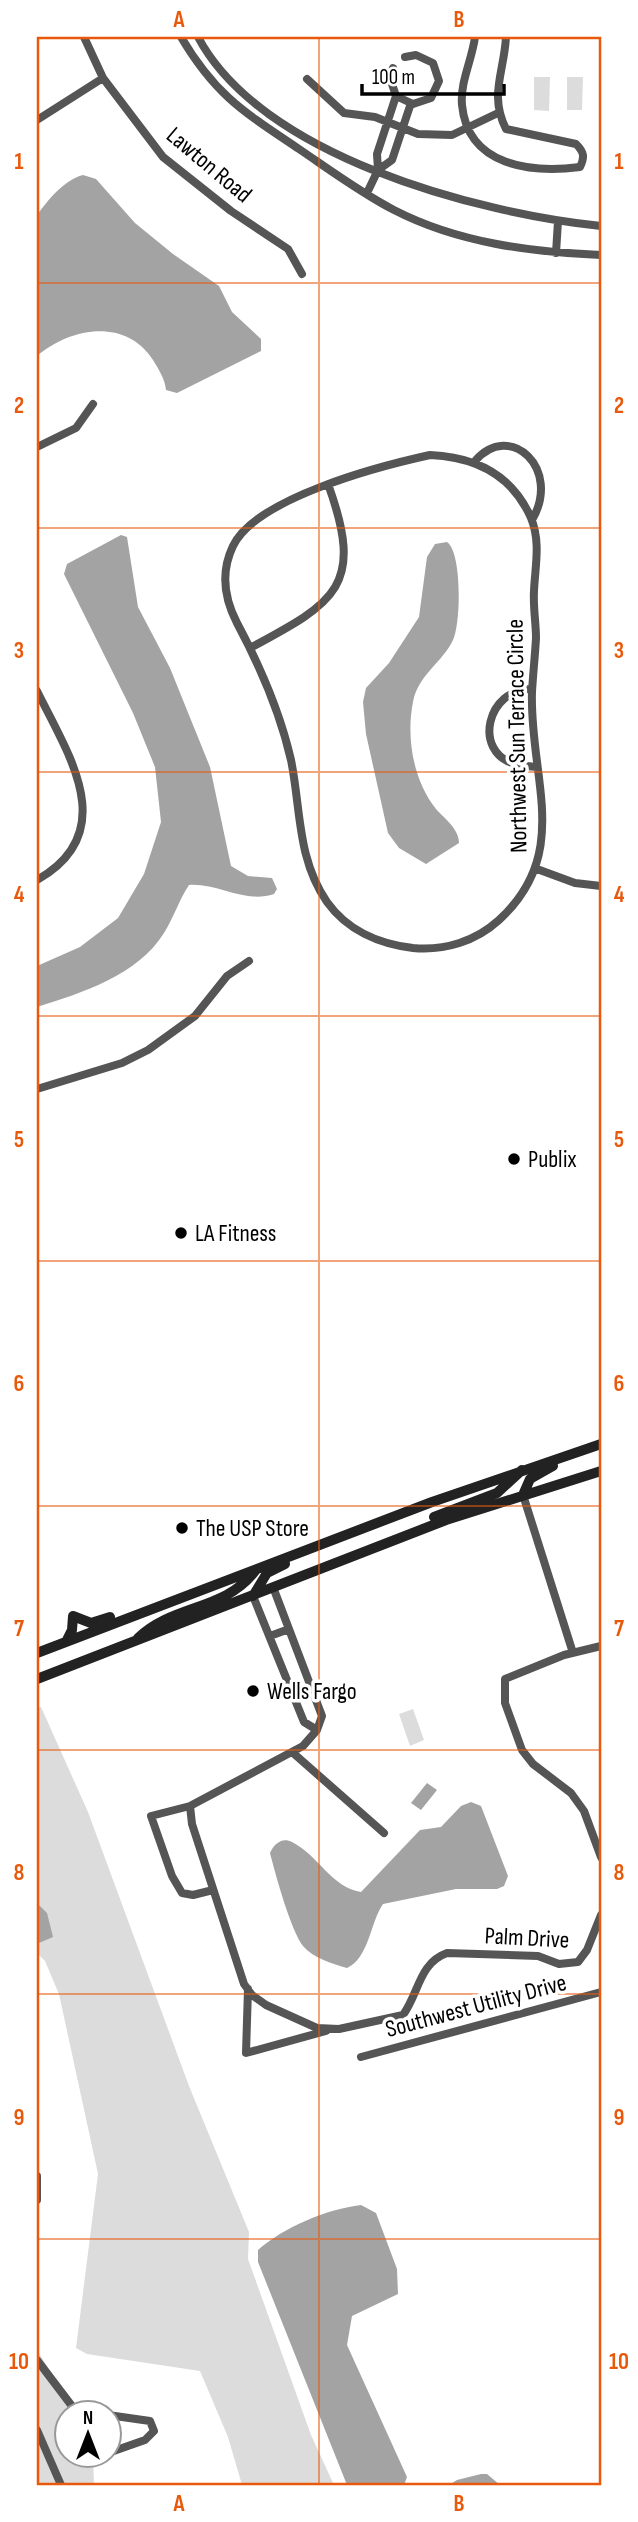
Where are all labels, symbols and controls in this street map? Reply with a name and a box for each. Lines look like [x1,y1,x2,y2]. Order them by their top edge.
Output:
text: A [173,6,186,34]
text: B [454,6,465,34]
scale bar [362,52,503,96]
text: 100 m [372,65,415,90]
street label: Lawton Road [160,121,258,209]
text: 1 [14,148,24,176]
text: 1 [614,148,624,176]
text: 2 [14,392,24,420]
text: 2 [614,392,624,420]
street label: Northwest Sun Terrace Circle [500,619,534,853]
text: 3 [14,637,24,665]
text: 3 [614,637,624,665]
text: 4 [14,881,25,909]
text: 4 [614,881,625,909]
text: 5 [14,1126,24,1154]
text: 5 [614,1126,624,1154]
place label: Publix [528,1145,577,1174]
marker: Publix [506,1151,522,1167]
place label: LA Fitness [195,1219,276,1248]
marker: LA Fitness [173,1225,189,1241]
text: 6 [14,1370,24,1398]
text: 6 [614,1370,624,1398]
place label: The USP Store [196,1514,309,1543]
marker: The USP Store [174,1520,190,1536]
text: 7 [14,1615,24,1643]
text: 7 [614,1615,624,1643]
place label: Wells Fargo [267,1677,357,1706]
marker: Wells Fargo [245,1683,261,1699]
text: 8 [14,1859,25,1887]
text: 8 [614,1859,625,1887]
street label: Palm Drive [484,1921,570,1955]
street label: Southwest Utility Drive [382,1968,570,2044]
text: 9 [14,2104,24,2132]
text: 9 [614,2104,624,2132]
text: 10 [9,2348,29,2376]
text: 10 [609,2348,629,2376]
north arrow [52,2400,122,2470]
text: N [83,2407,93,2430]
text: A [173,2490,186,2518]
text: B [454,2490,465,2518]

